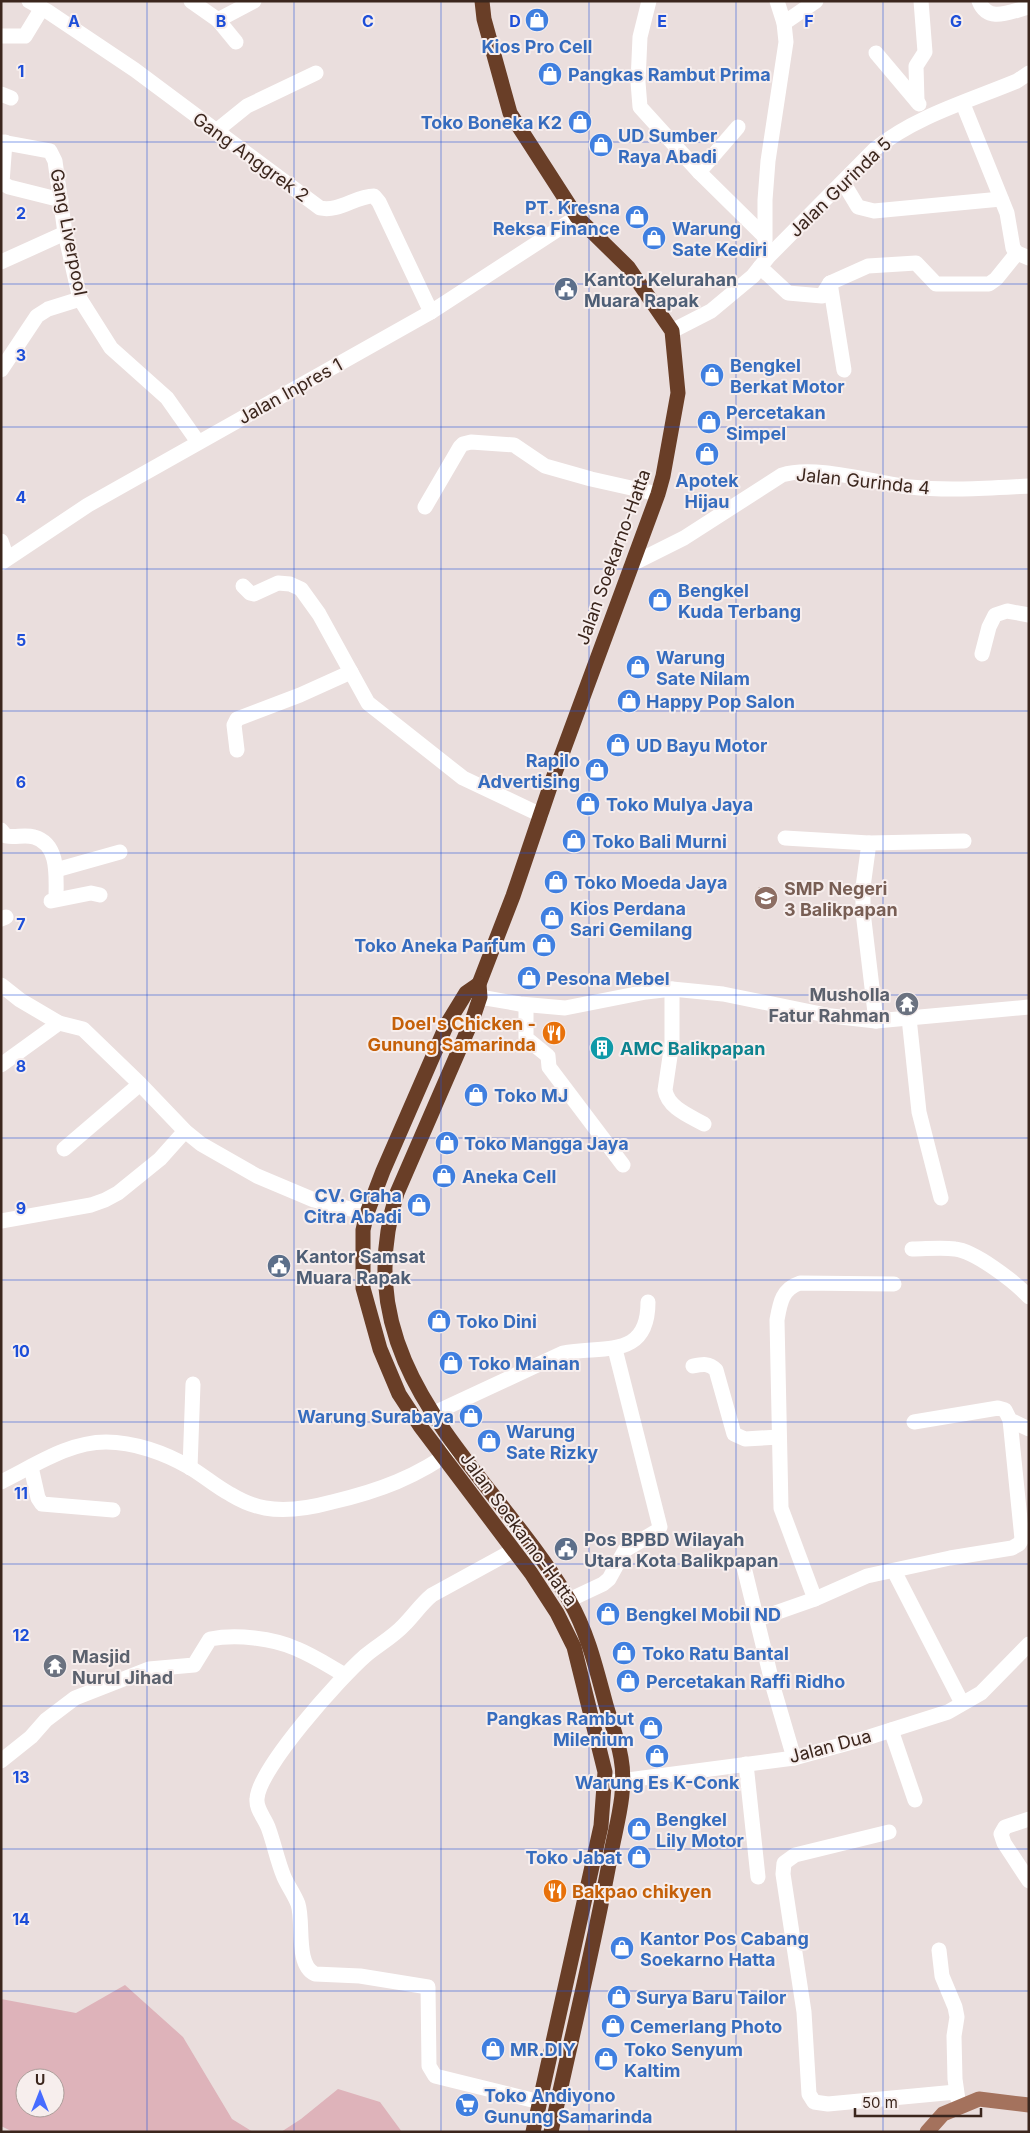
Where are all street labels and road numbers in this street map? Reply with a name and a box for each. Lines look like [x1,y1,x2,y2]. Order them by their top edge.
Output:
street label: Gang Anggrek 2 [189,108,313,206]
street label: Jalan Gurinda 5 [785,133,895,241]
street label: Gang Liverpool [46,167,92,297]
street label: Jalan Inpres 1 [234,354,346,428]
street label: Jalan Gurinda 4 [795,464,931,498]
street label: Jalan Soekarno-Hatta [571,466,655,648]
street label: Jalan Soekarno-Hatta [456,1448,582,1610]
street label: Jalan Dua [787,1725,873,1767]

